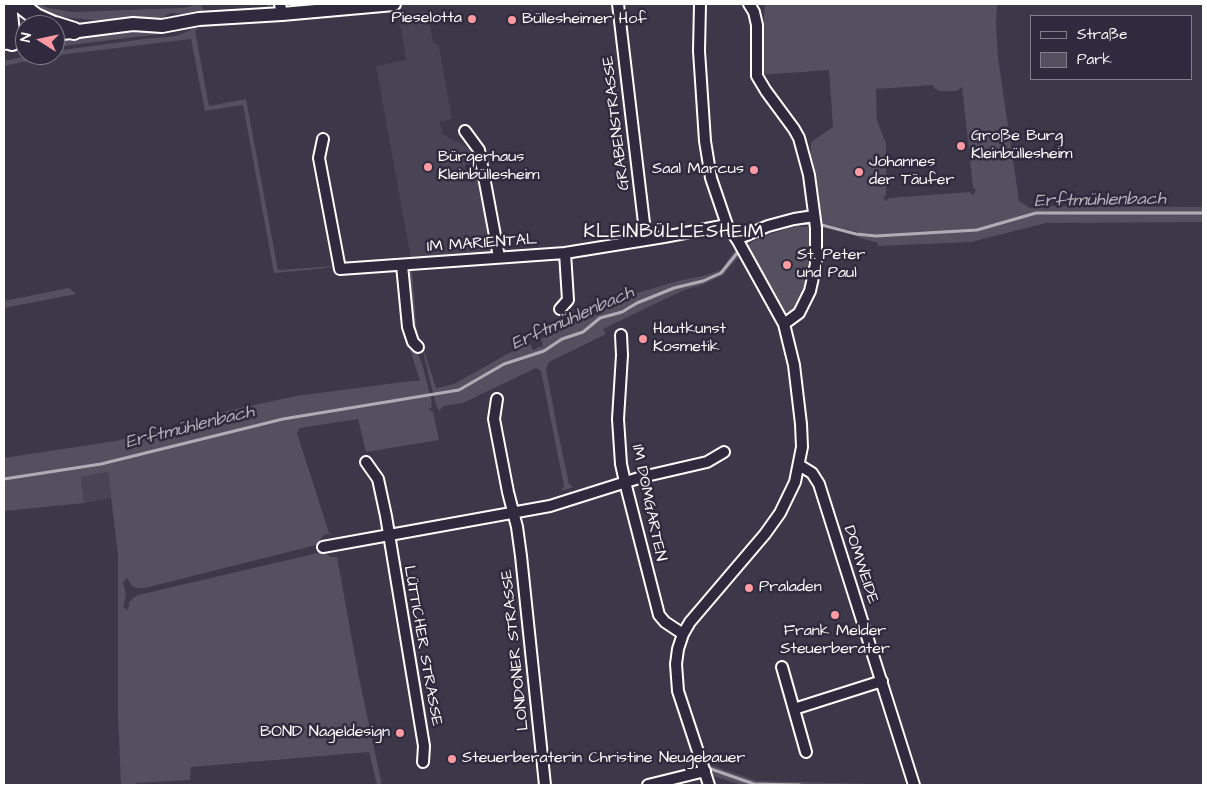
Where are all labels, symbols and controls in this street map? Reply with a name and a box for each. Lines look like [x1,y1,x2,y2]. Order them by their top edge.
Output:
place label: Pieselotta [391,9,462,29]
place label: Büllesheimer Hof [522,10,647,30]
marker: Pieselotta [466,13,478,25]
marker: Büllesheimer Hof [506,14,518,26]
north arrow [15,15,65,65]
legend [1030,15,1192,80]
text: Straße [1077,24,1127,45]
text: N [16,32,37,44]
text: Park [1077,49,1112,70]
street label: GRABENSTRASSE [599,55,635,191]
place label: Große Burg Kleinbüllesheim [971,127,1073,165]
marker: Große Burg Kleinbüllesheim [955,140,967,152]
place label: Bürgerhaus Kleinbüllesheim [438,148,540,186]
place label: Johannes der Täufer [869,153,954,191]
place label: Saal Marcus [652,160,744,180]
marker: Bürgerhaus Kleinbüllesheim [422,161,434,173]
marker: Saal Marcus [748,164,760,176]
marker: Johannes der Täufer [853,166,865,178]
water label: Erftmühlenbach [1034,189,1166,213]
district label: KLEINBÜLLESHEIM [582,222,766,244]
street label: IM MARIENTAL [426,231,538,257]
place label: St. Peter und Paul [797,246,865,284]
marker: St. Peter und Paul [781,259,793,271]
water label: Erftmühlenbach [508,282,638,356]
place label: Hautkunst Kosmetik [653,320,726,358]
marker: Hautkunst Kosmetik [637,333,649,345]
water label: Erftmühlenbach [123,402,257,454]
street label: IM DOMGARTEN [626,443,670,563]
street label: DOMWEIDE [838,523,882,607]
street label: LÜTTICHER STRASSE [398,564,446,728]
street label: LONDONER STRASSE [498,568,534,732]
place label: Praladen [759,578,822,598]
marker: Praladen [743,582,755,594]
marker: Frank Melder Steuerberater [829,609,841,621]
place label: Frank Melder Steuerberater [780,622,890,660]
place label: BOND Nageldesign [260,723,390,743]
marker: BOND Nageldesign [394,727,406,739]
place label: Steuerberaterin Christine Neugebauer [462,749,745,769]
marker: Steuerberaterin Christine Neugebauer [446,753,458,765]

